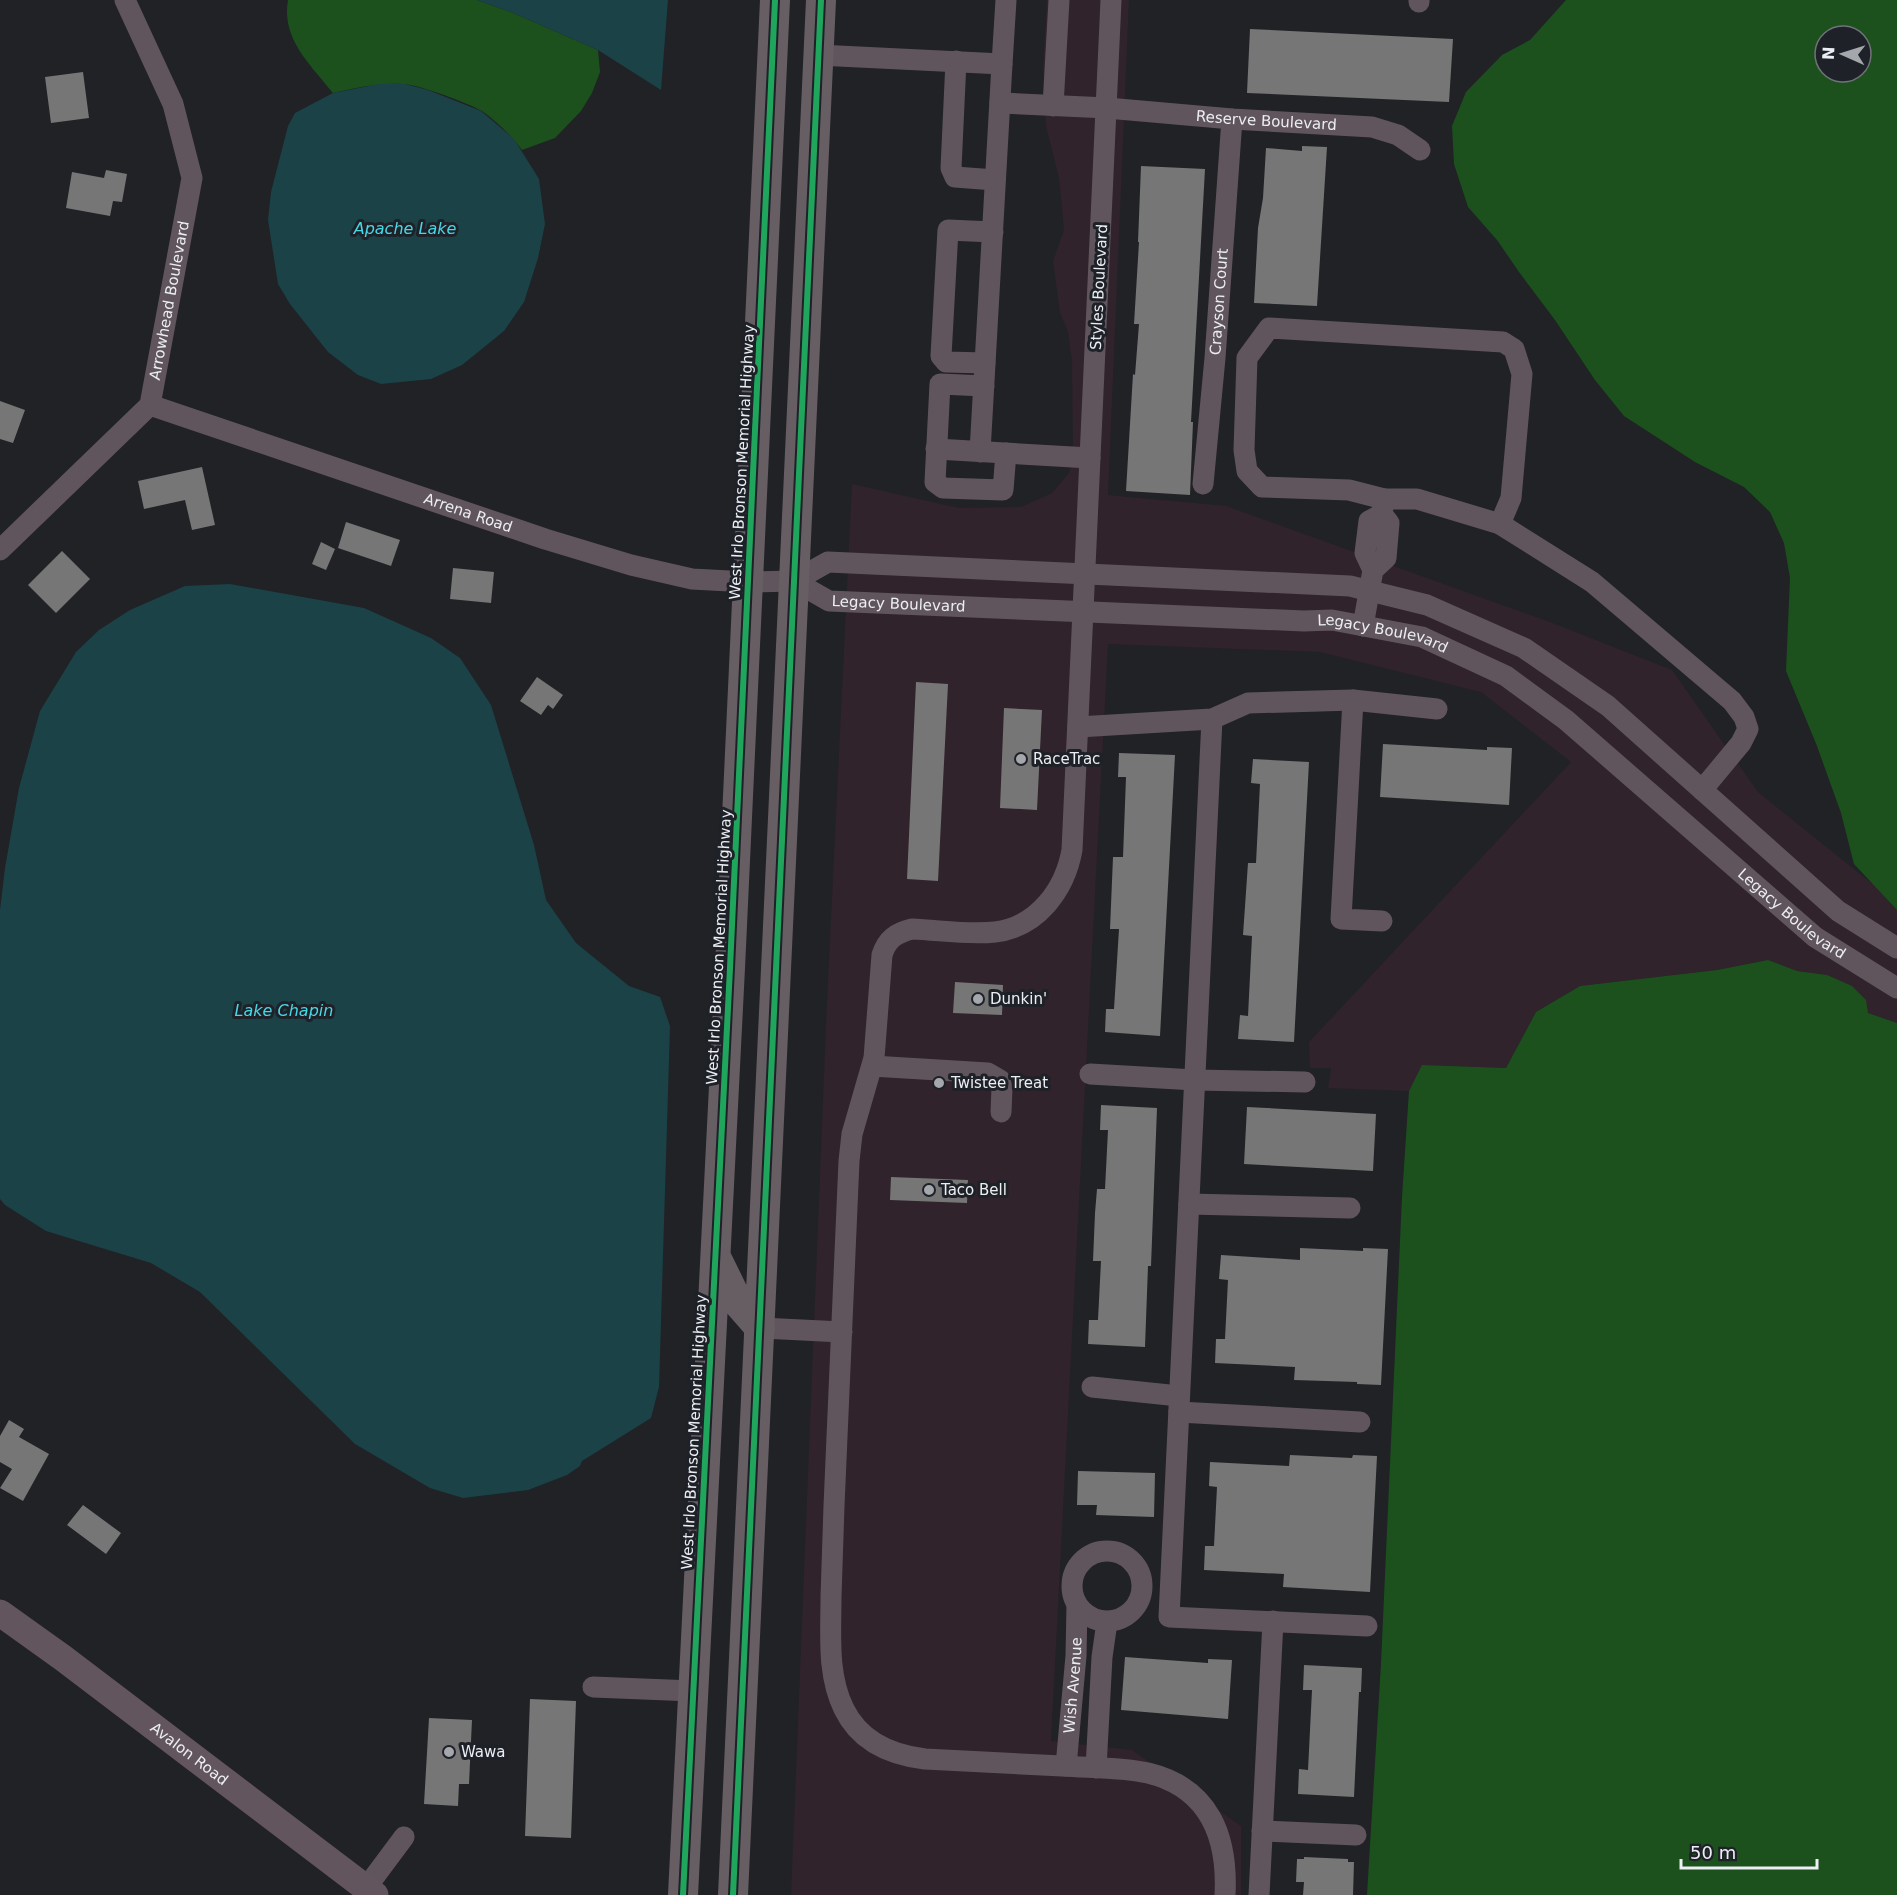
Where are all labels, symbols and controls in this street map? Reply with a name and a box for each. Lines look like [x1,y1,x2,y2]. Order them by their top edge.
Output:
north arrow [1813,24,1873,84]
text: N [1819,46,1838,60]
street label: Reserve Boulevard [1195,107,1337,134]
street label: Arrowhead Boulevard [146,219,193,382]
water label: Apache Lake [353,219,456,238]
street label: Styles Boulevard [1087,224,1111,350]
street label: Crayson Court [1206,247,1232,356]
street label: West Irlo Bronson Memorial Highway [726,324,758,600]
street label: Arrena Road [422,490,515,536]
street label: Legacy Boulevard [831,592,966,616]
street label: Legacy Boulevard [1317,611,1451,657]
place label: RaceTrac [1033,750,1100,768]
marker: RaceTrac [1014,752,1028,766]
street label: West Irlo Bronson Memorial Highway [703,809,735,1085]
street label: Legacy Boulevard [1734,865,1849,963]
place label: Dunkin' [990,990,1047,1008]
marker: Dunkin' [971,992,985,1006]
water label: Lake Chapin [235,1001,333,1020]
place label: Twistee Treat [950,1074,1048,1092]
marker: Twistee Treat [932,1076,946,1090]
place label: Taco Bell [940,1181,1007,1199]
marker: Taco Bell [922,1183,936,1197]
street label: West Irlo Bronson Memorial Highway [678,1294,710,1570]
street label: Wish Avenue [1060,1637,1085,1734]
street label: Avalon Road [147,1719,232,1789]
place label: Wawa [461,1743,506,1761]
marker: Wawa [442,1745,456,1759]
scale bar [1681,1832,1818,1870]
text: 50 m [1690,1842,1736,1863]

